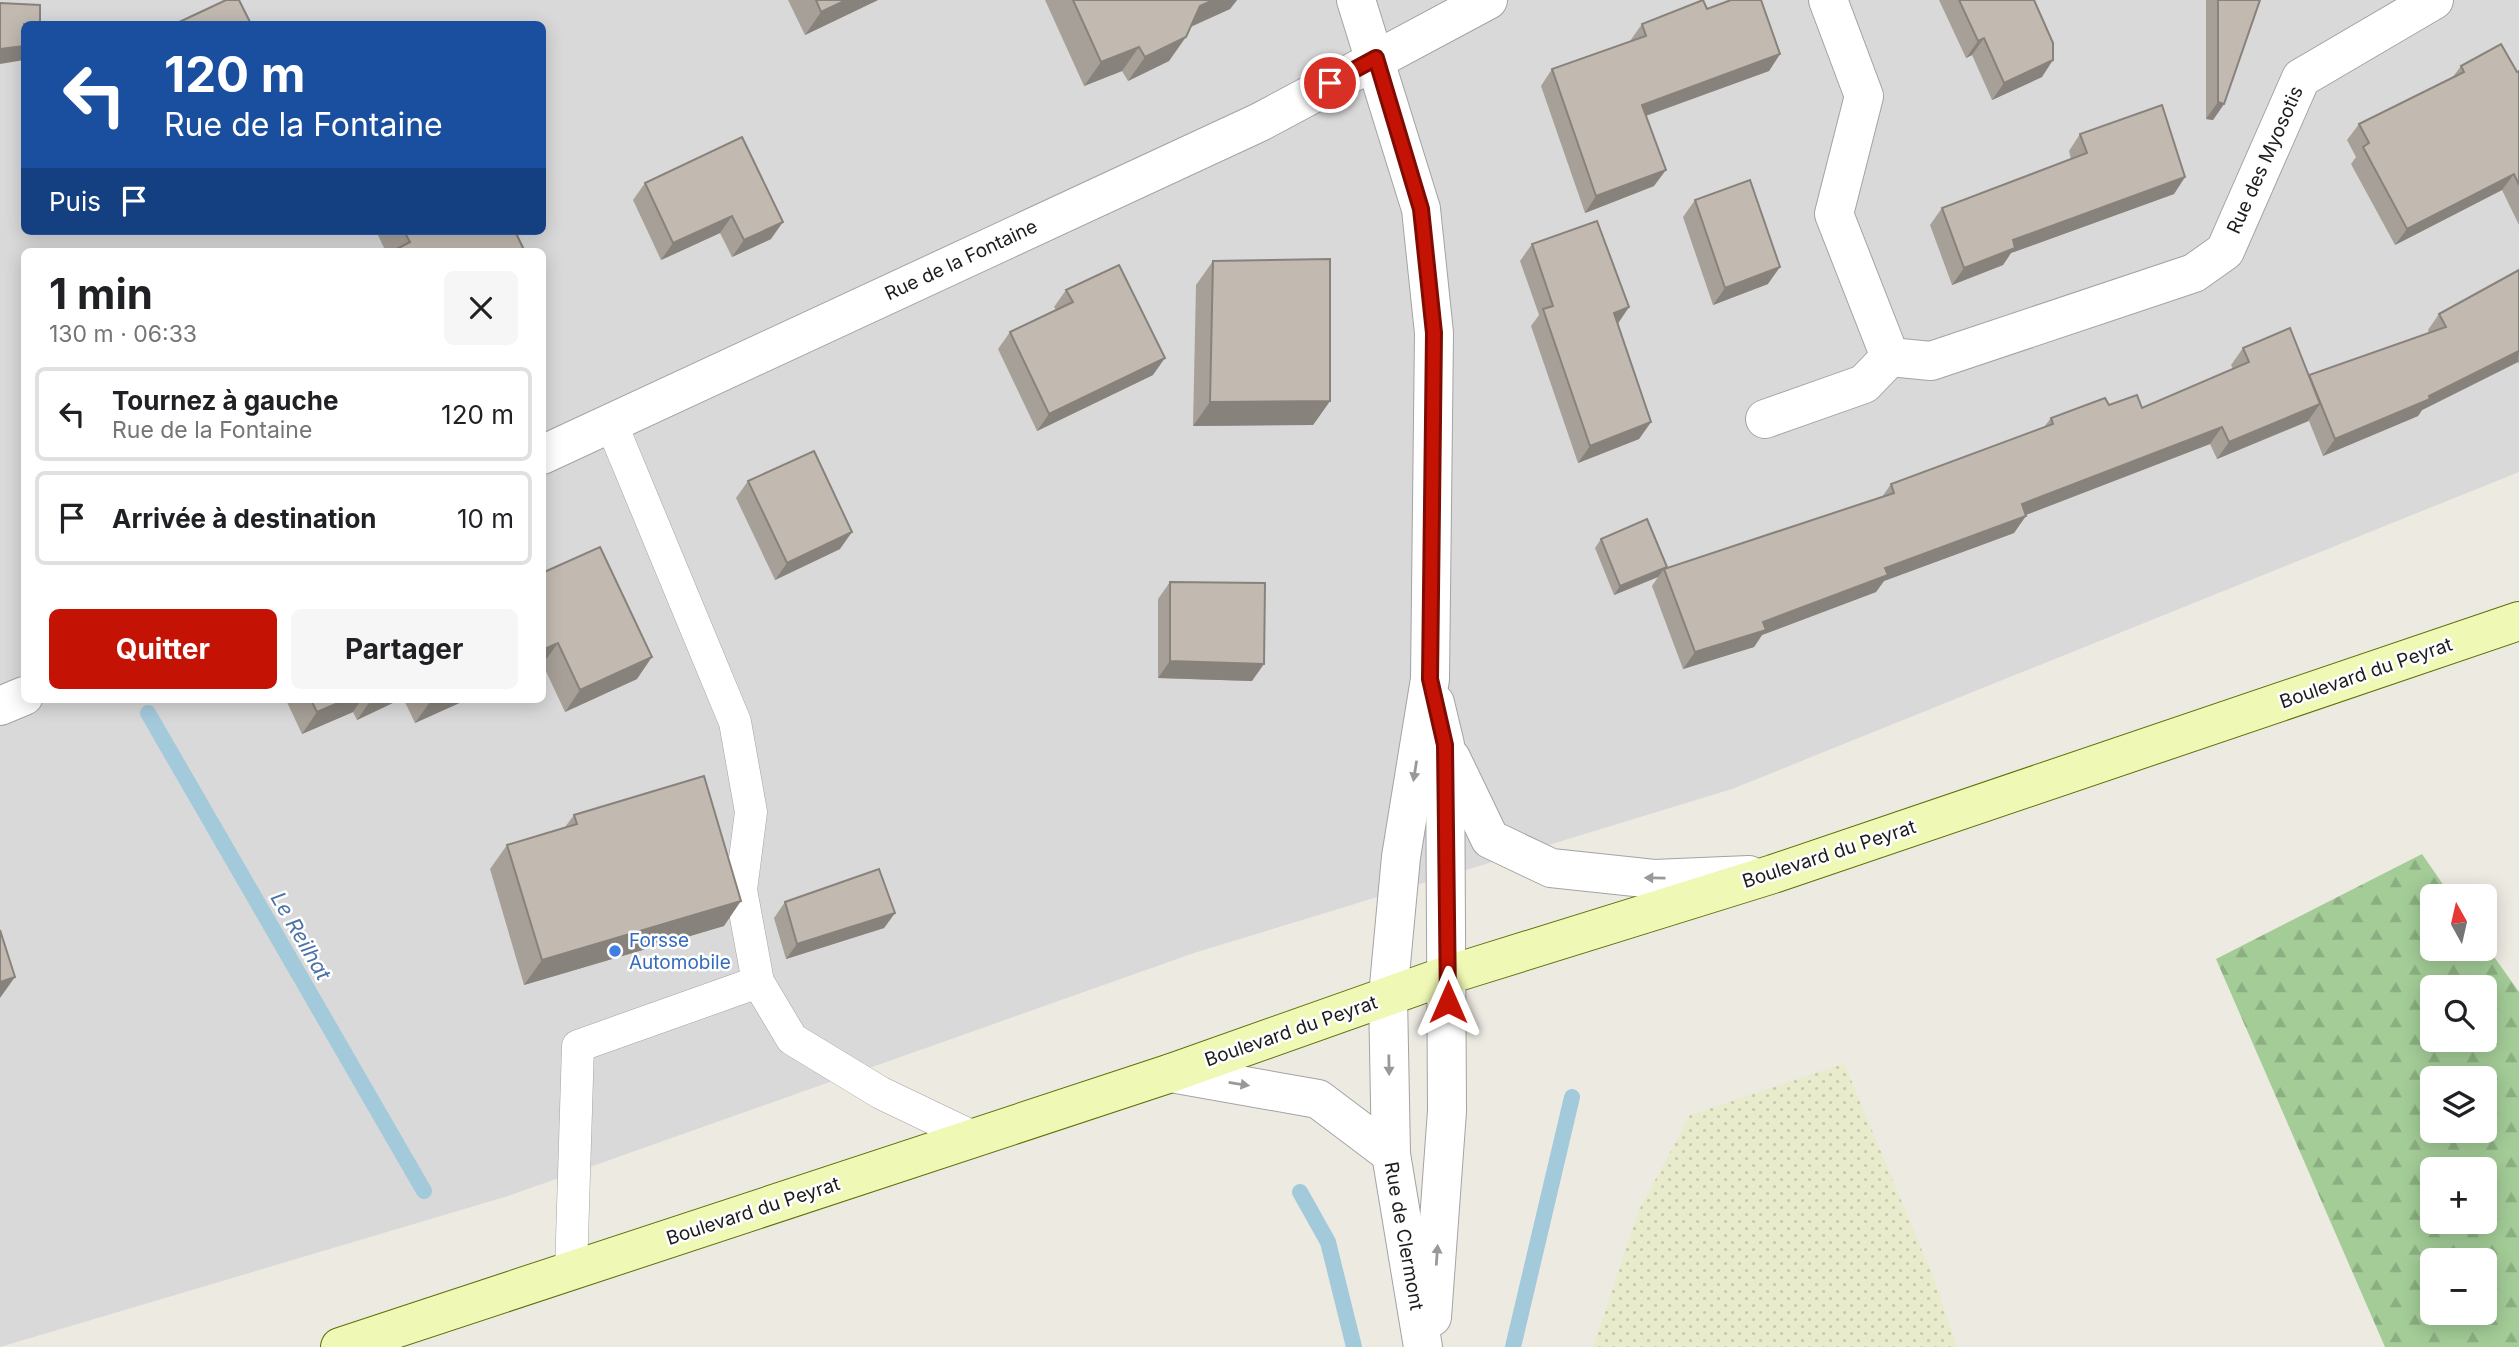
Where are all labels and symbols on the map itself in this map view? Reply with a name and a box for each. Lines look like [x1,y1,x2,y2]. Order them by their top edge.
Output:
pin [1300,53,1360,113]
street label: Rue des Myosotis [2222,83,2308,237]
street label: Rue de la Fontaine [881,215,1041,305]
street label: Boulevard du Peyrat [2277,633,2455,713]
one-way arrow [1409,760,1420,782]
street label: Boulevard du Peyrat [1739,815,1919,893]
one-way arrow [1644,873,1666,884]
north arrow [2420,884,2497,961]
water label: Le Reilhat [266,888,337,985]
place label: Forsse Automobile [629,929,731,974]
marker: Forsse Automobile [607,943,623,959]
position arrow [1411,965,1485,1039]
street label: Boulevard du Peyrat [1202,991,1380,1071]
one-way arrow [1383,1054,1395,1076]
one-way arrow [1228,1078,1250,1089]
street label: Rue de Clermont [1380,1160,1428,1312]
street label: Boulevard du Peyrat [663,1172,843,1250]
one-way arrow [1432,1243,1443,1265]

